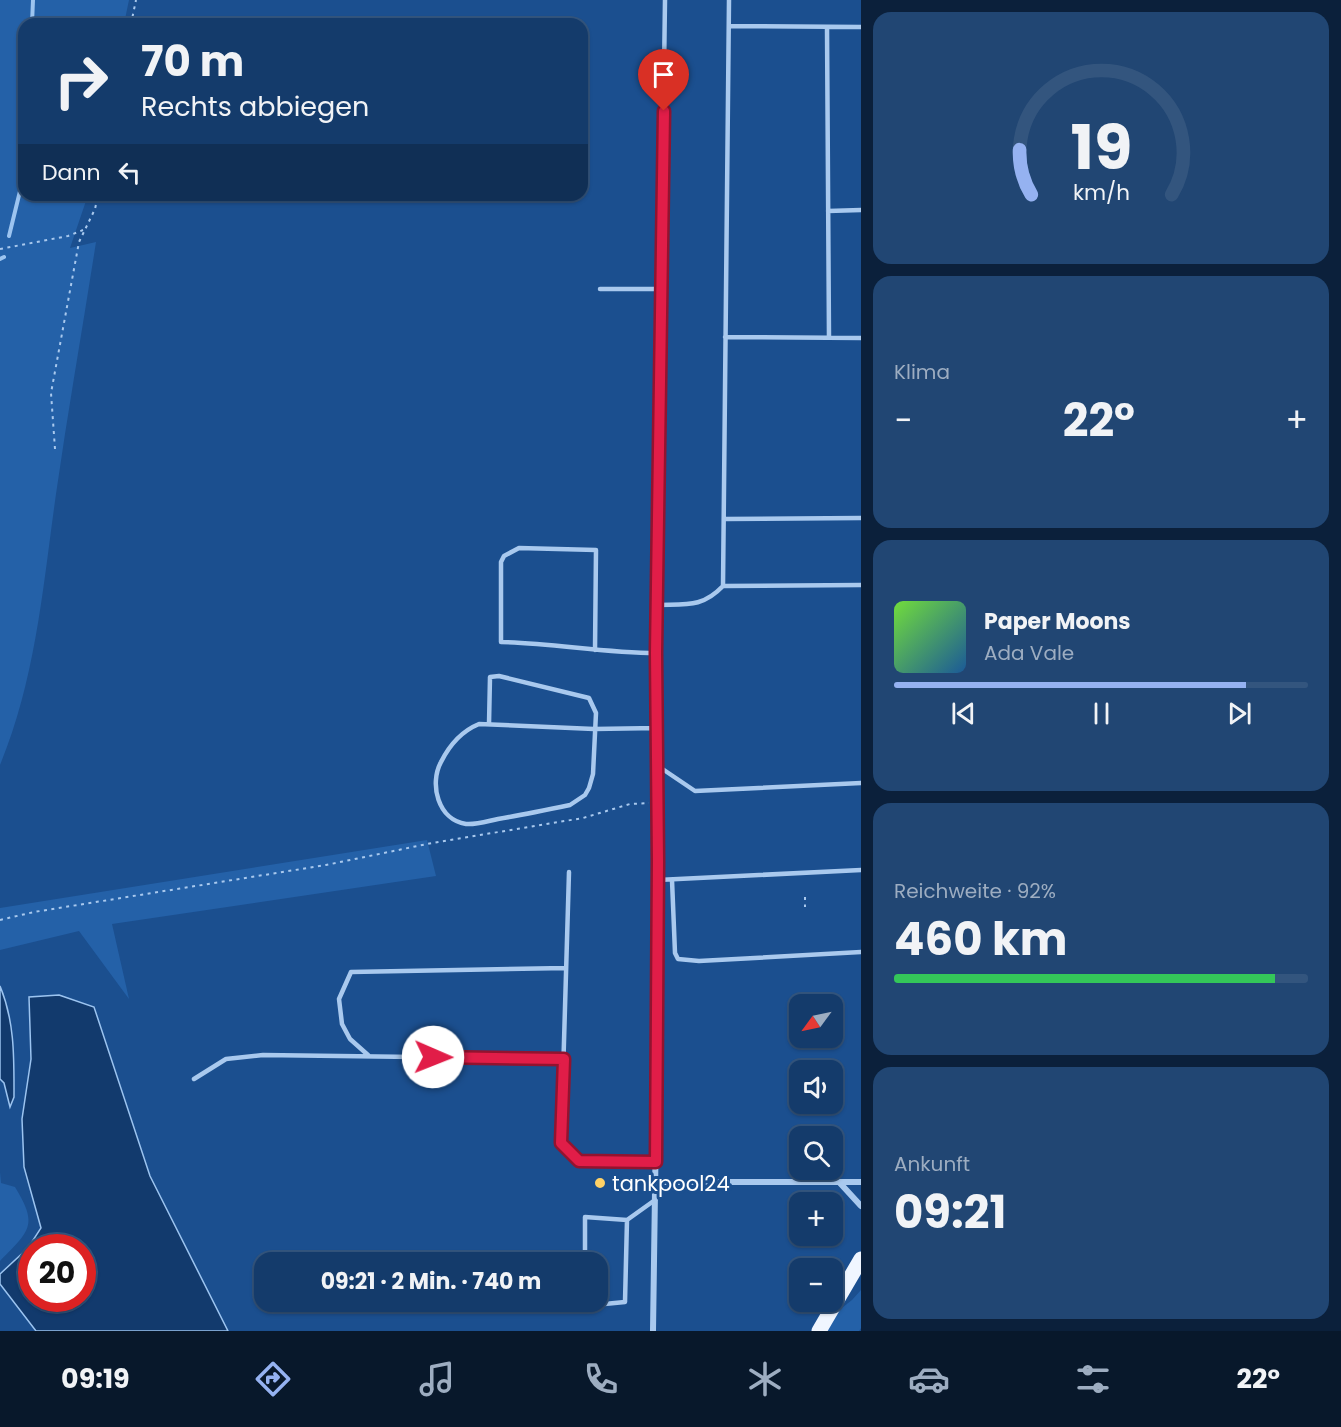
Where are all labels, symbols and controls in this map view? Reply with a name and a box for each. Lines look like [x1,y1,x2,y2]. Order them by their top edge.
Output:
text: 70 m [141,32,244,91]
icon: right [42,42,120,120]
pin [638,49,689,111]
icon: arrive [647,58,680,91]
text: Rechts abbiegen [141,88,369,125]
text: 19 [1070,103,1132,191]
icon: left [113,156,146,189]
text: Dann [42,157,101,188]
text: km/h [1072,177,1130,208]
text: Klima [894,358,950,386]
text: 22° [1063,389,1135,452]
text: − [894,397,912,444]
text: + [1285,397,1308,444]
text: Paper Moons [984,606,1131,637]
text: Ada Vale [984,639,1074,667]
icon: previous [947,697,980,730]
icon: pause [1085,697,1118,730]
icon: next [1223,697,1256,730]
text: Reichweite · 92% [894,877,1056,905]
text: 460 km [894,908,1067,971]
north arrow [789,994,843,1048]
map controls [789,994,843,1312]
position arrow [401,1025,465,1089]
button: sound [789,1060,843,1114]
button: search [789,1126,843,1180]
text: Ankunft [894,1150,970,1178]
place label: tankpool24 [612,1169,730,1198]
marker: tankpool24 [593,1176,607,1190]
text: 09:21 [894,1181,1006,1244]
button: + [789,1192,843,1246]
speed limit sign: 20 [18,1234,96,1312]
button: − [789,1258,843,1312]
text: 09:21 · 2 Min. · 740 m [321,1266,541,1297]
icon: directions [252,1358,294,1400]
icon: music [416,1358,458,1400]
icon: phone [580,1358,622,1400]
icon: climate [744,1358,786,1400]
icon: car [908,1358,950,1400]
icon: filters [1072,1358,1114,1400]
text: 09:19 [61,1360,130,1397]
text: 22° [1237,1360,1280,1397]

